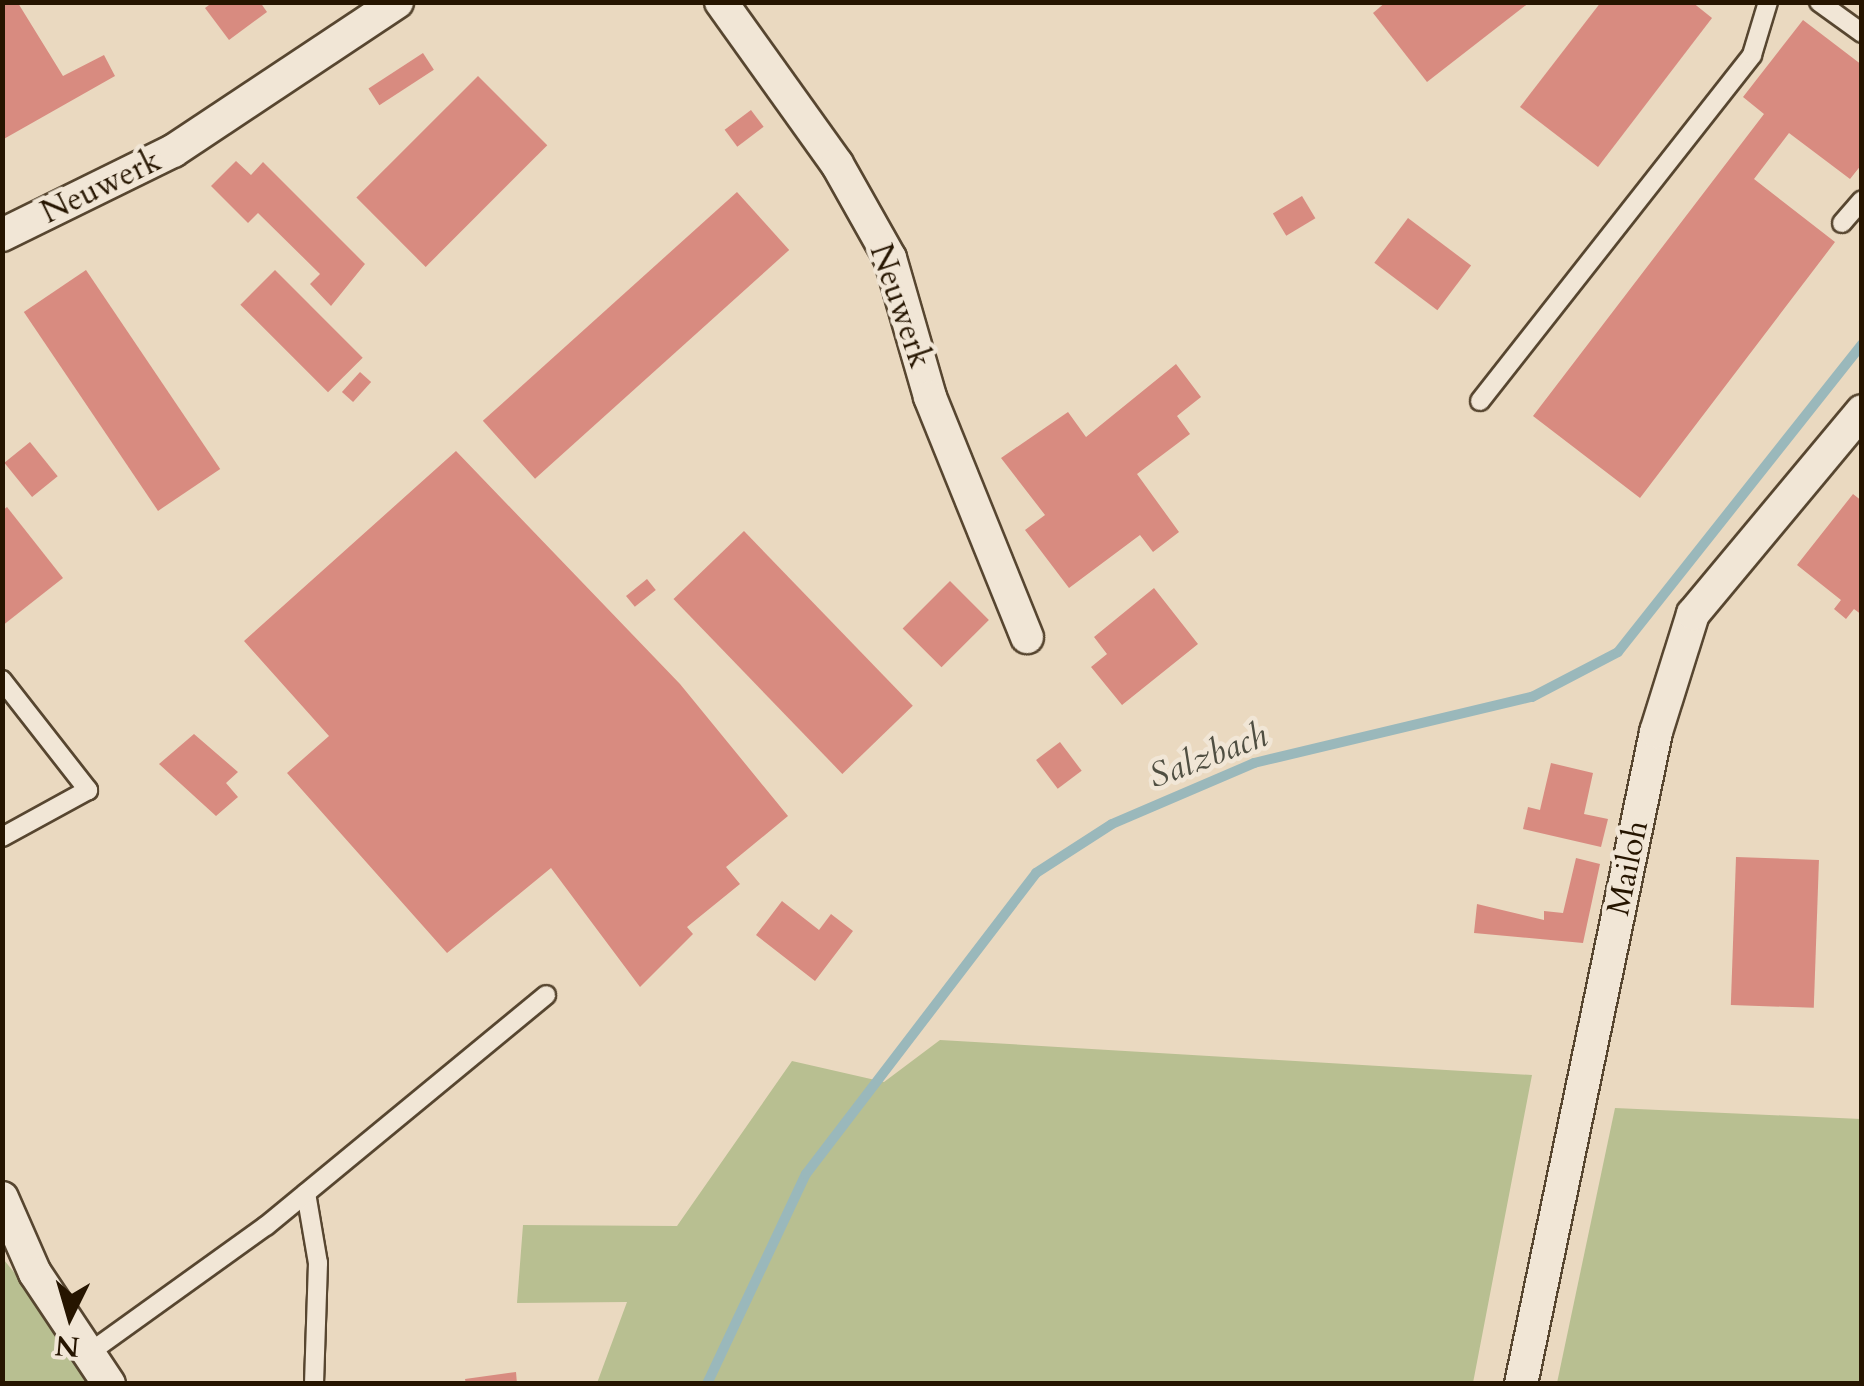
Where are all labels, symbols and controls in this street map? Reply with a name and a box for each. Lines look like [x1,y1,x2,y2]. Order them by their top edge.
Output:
street label: Neuwerk [35,142,167,232]
street label: Neuwerk [861,239,939,373]
water label: Salzbach [1143,714,1273,798]
street label: Mailoh [1599,817,1657,919]
north arrow [20,1266,120,1366]
text: N [54,1326,81,1366]

